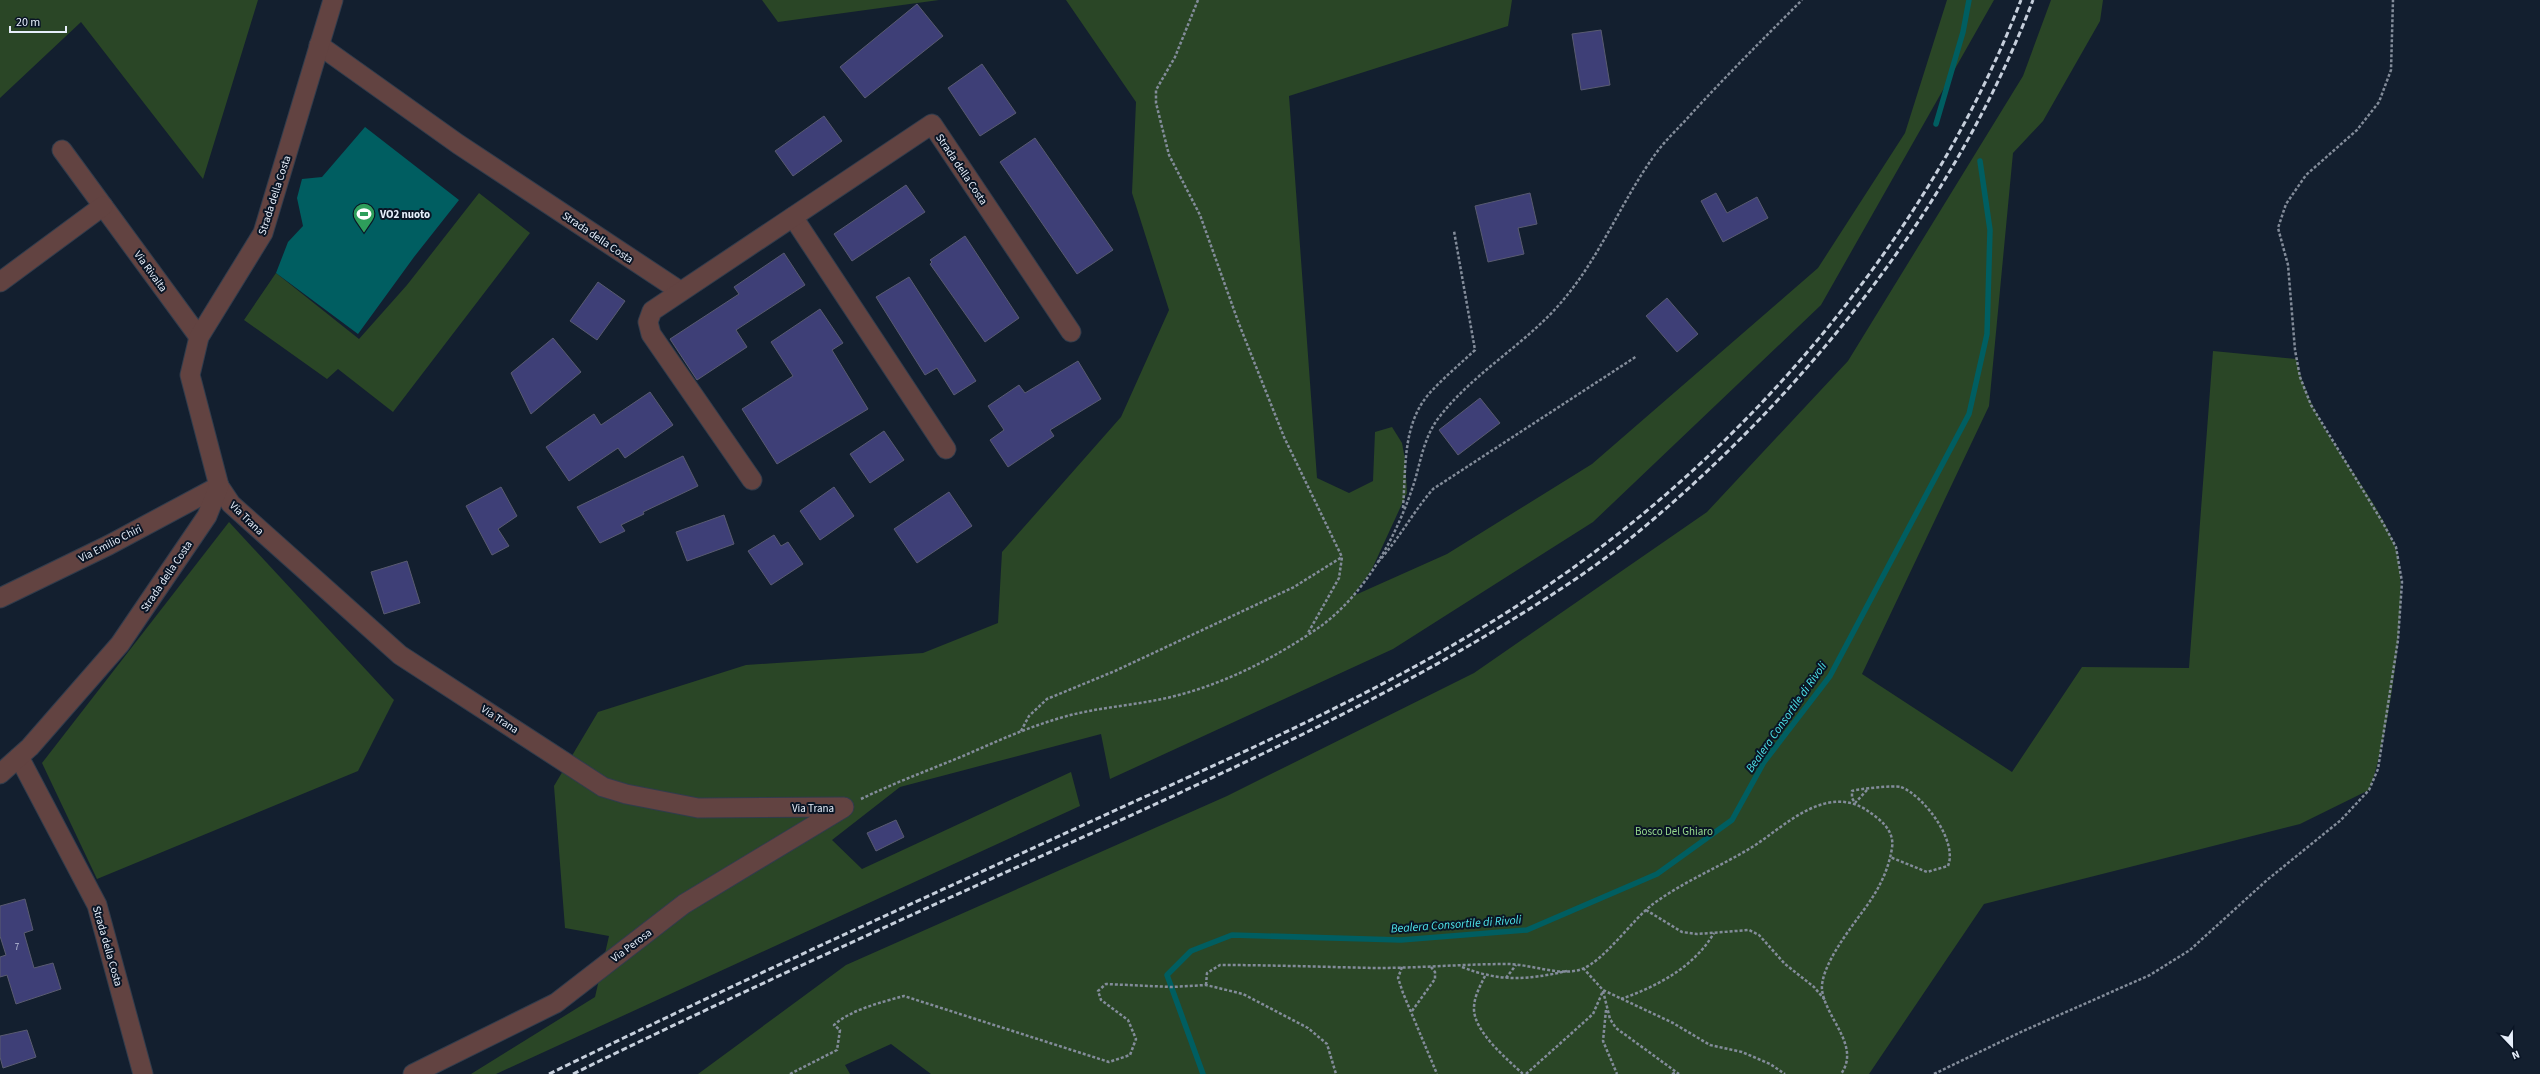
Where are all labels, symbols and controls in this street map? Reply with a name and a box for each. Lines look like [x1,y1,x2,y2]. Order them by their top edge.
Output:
scale bar [10,8,66,34]
text: 20 m [16,14,40,31]
street label: Strada della Costa [932,131,991,208]
street label: Strada della Costa [255,153,294,237]
sports icon: VO2 nuoto [351,201,377,234]
place label: VO2 nuoto [379,207,430,222]
street label: Strada della Costa [559,208,636,267]
street label: Via Rivalta [131,248,171,295]
street label: Via Trana [226,498,267,538]
street label: Via Emilio Chiri [76,521,144,566]
street label: Strada della Costa [137,538,196,615]
water label: Bealera Consortile di Rivoli [1742,659,1831,776]
street label: Via Trana [478,702,521,737]
street label: Via Trana [792,801,834,816]
park label: Bosco Del Ghiaro [1635,824,1713,839]
street label: Strada della Costa [89,904,126,988]
water label: Bealera Consortile di Rivoli [1390,911,1522,938]
street label: Via Perosa [608,925,655,966]
house number: 7 [15,941,20,954]
north arrow [2492,1026,2532,1066]
text: N [2509,1046,2522,1063]

